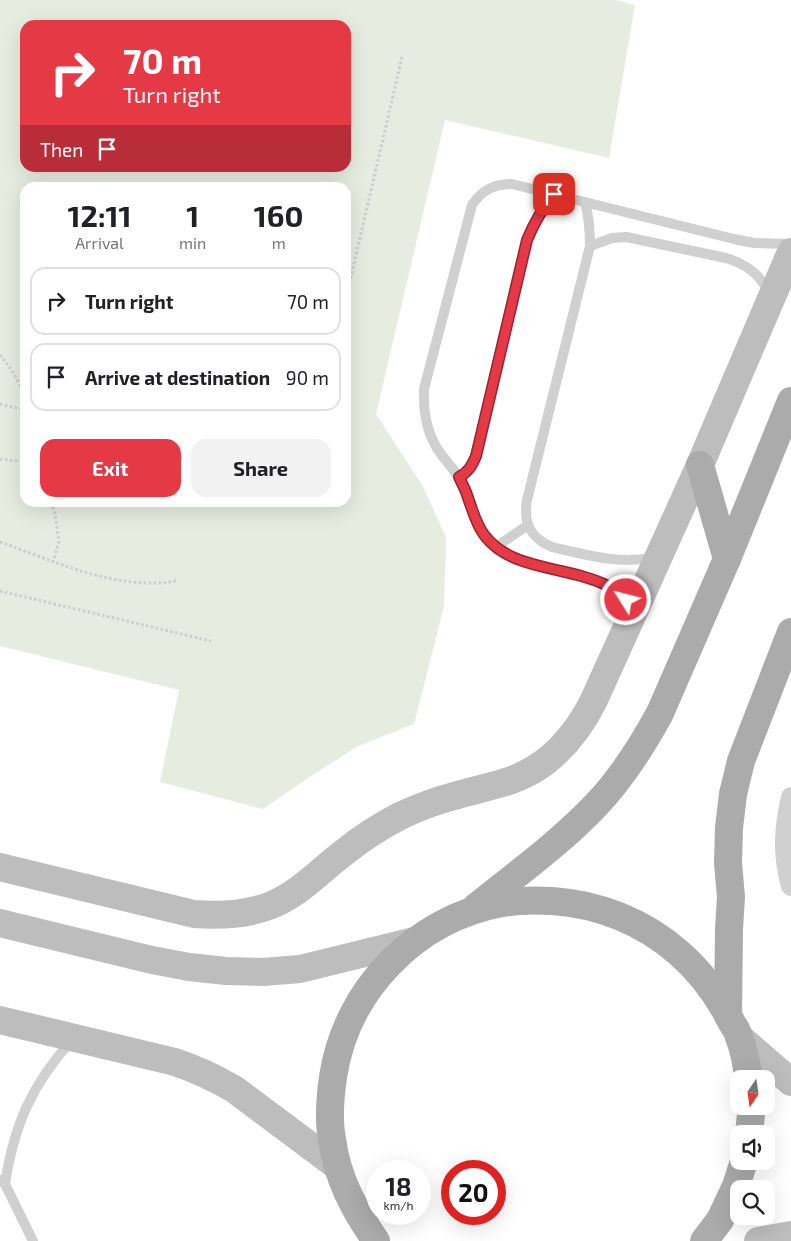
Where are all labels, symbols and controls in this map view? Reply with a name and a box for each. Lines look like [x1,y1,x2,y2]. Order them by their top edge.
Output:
text: 70 m [123,39,202,81]
icon: right [40,40,105,105]
text: Turn right [123,81,221,107]
icon: arrive [93,135,121,163]
text: Then [40,138,83,161]
pin [533,173,575,215]
icon: arrive [540,180,568,208]
text: 12:11 [68,197,132,233]
text: 1 [186,197,199,233]
text: 160 [254,197,303,233]
text: Arrival [75,233,124,252]
text: min [179,233,206,252]
text: m [272,233,286,252]
icon: right [42,287,70,315]
text: Turn right [85,290,173,313]
text: 70 m [287,290,329,313]
icon: arrive [42,363,70,391]
text: Arrive at destination [85,366,270,389]
text: 90 m [286,366,329,389]
button: Exit [40,439,181,497]
button: Share [191,439,331,497]
position arrow [599,573,651,625]
north arrow [730,1070,775,1115]
map controls [730,1070,775,1225]
button: sound [730,1125,775,1170]
speed limit sign: 20 [441,1160,506,1225]
text: 18 [385,1171,412,1201]
button: search [730,1180,775,1225]
text: km/h [384,1198,413,1212]

